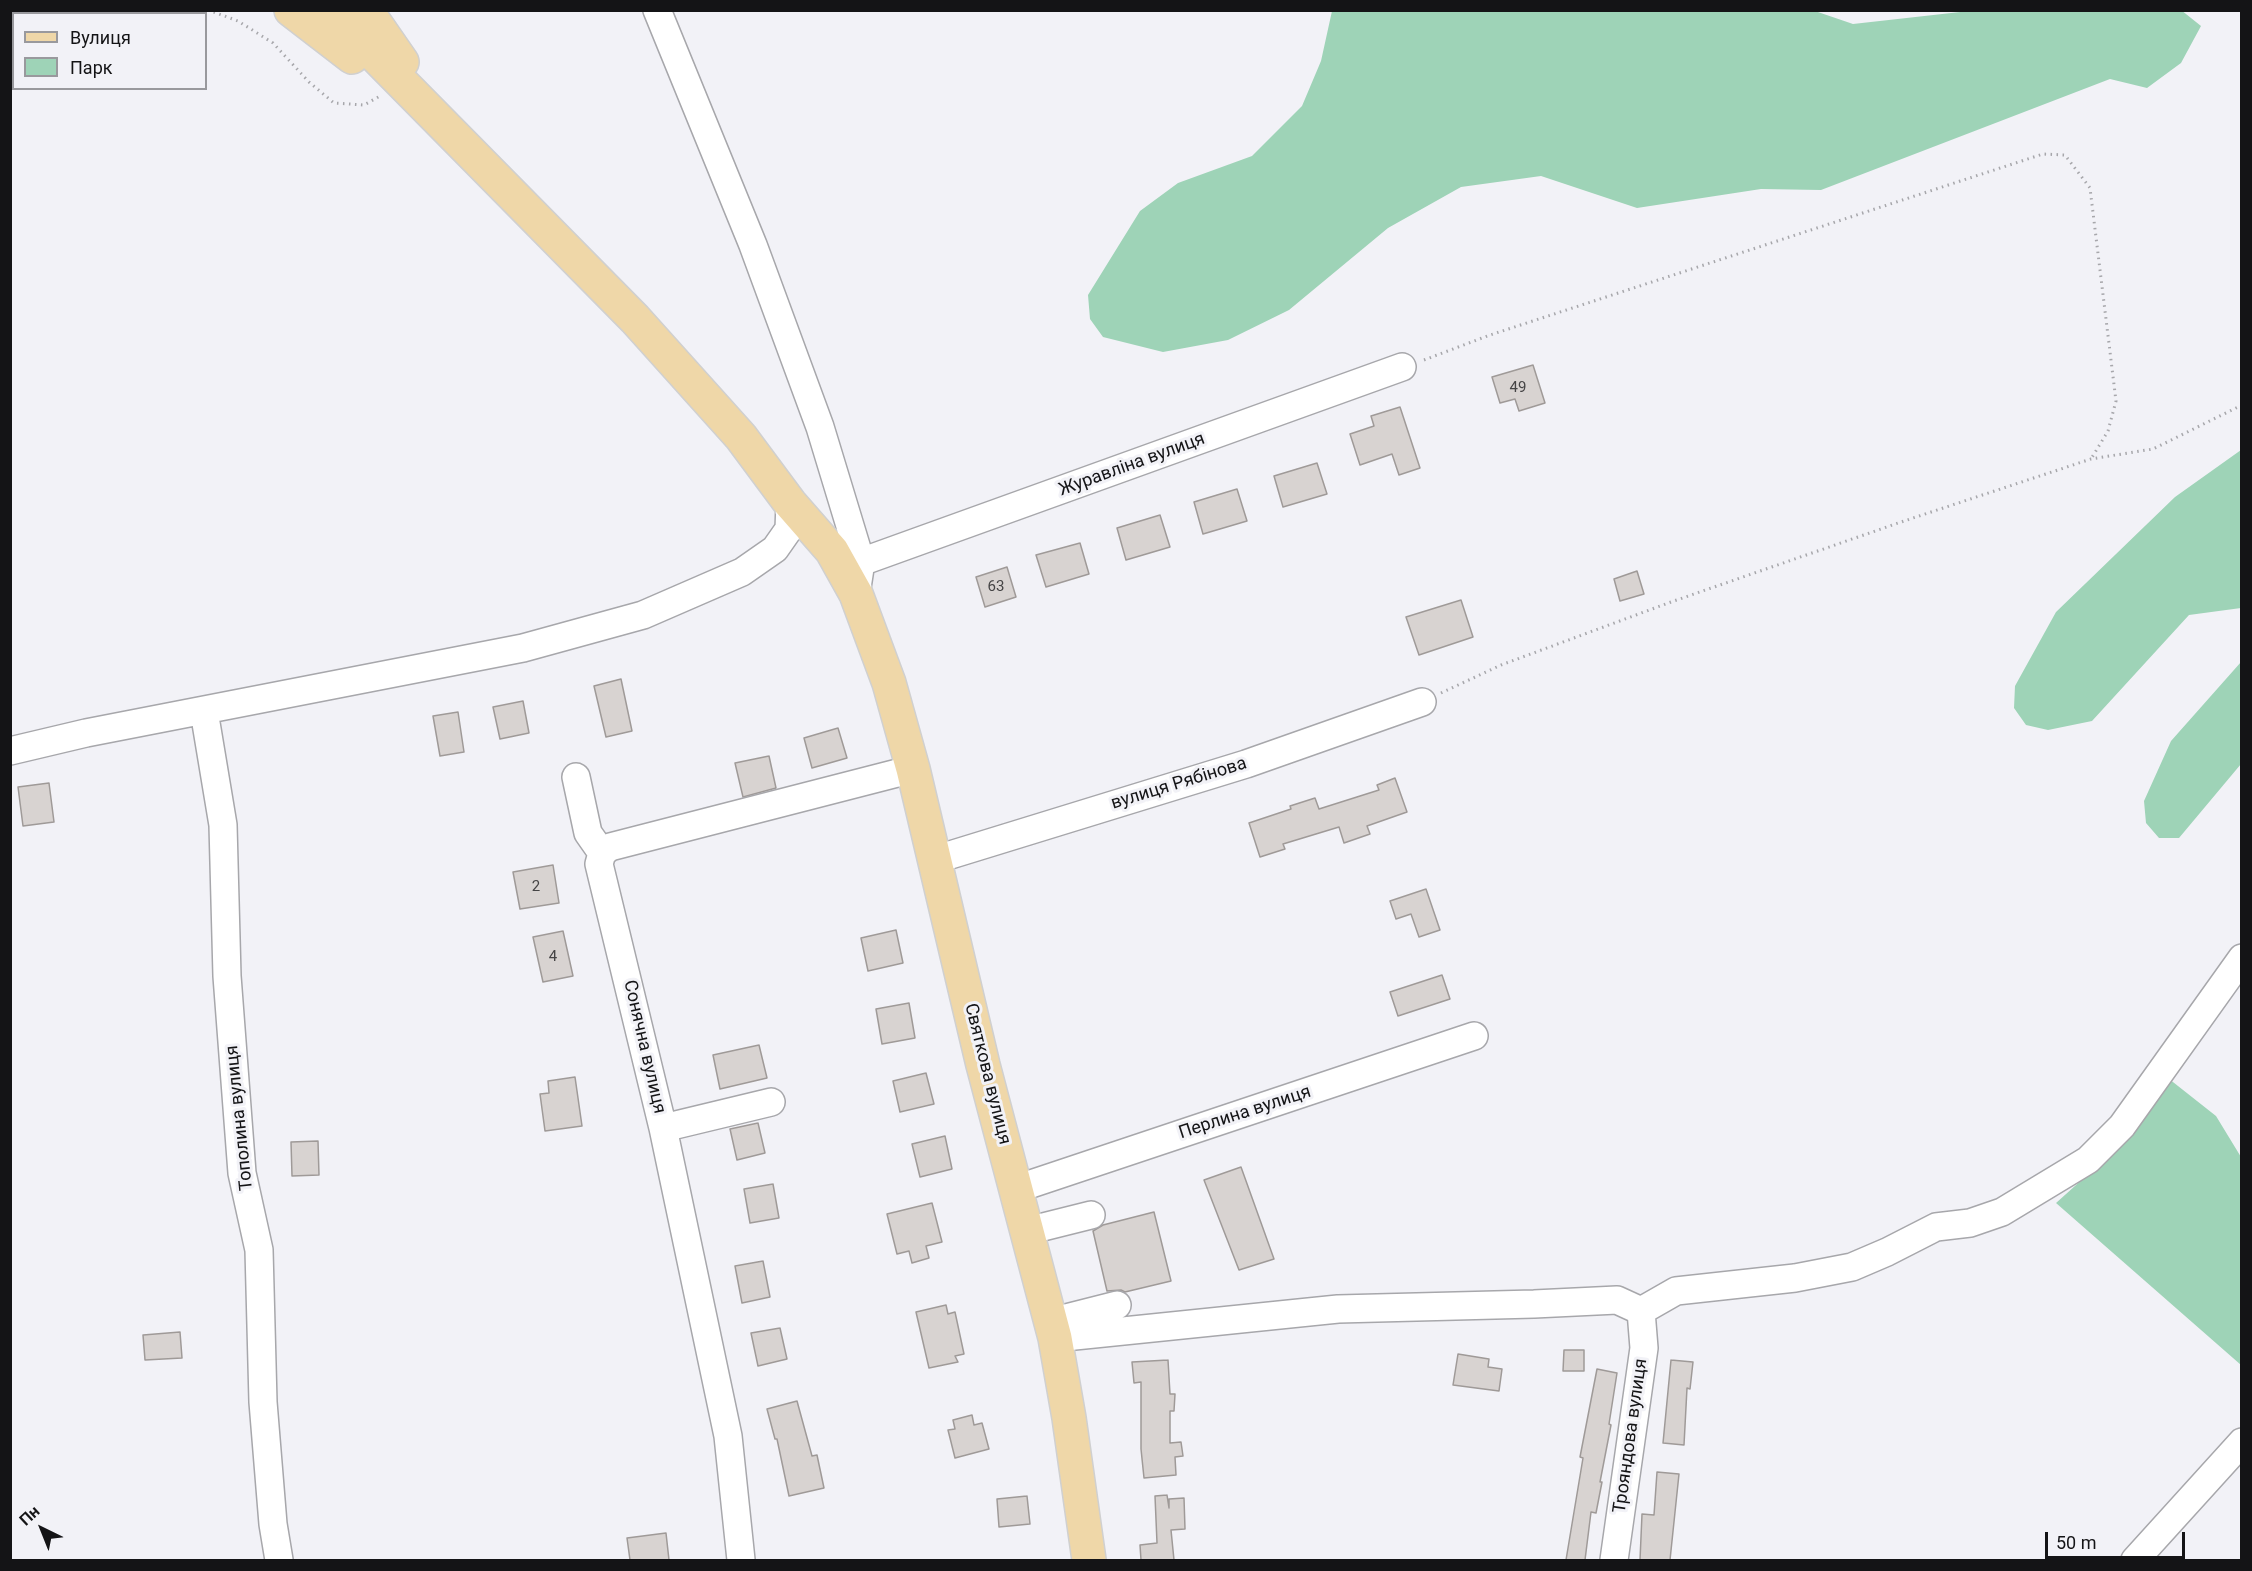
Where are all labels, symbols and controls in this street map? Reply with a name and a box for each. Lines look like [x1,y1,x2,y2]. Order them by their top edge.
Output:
legend [12,12,207,90]
text: Вулиця [70,27,131,48]
text: Парк [70,57,112,78]
house number: 49 [1510,379,1526,397]
street label: Журавліна вулиця [1056,429,1208,501]
house number: 63 [988,578,1004,596]
street label: вулиця Рябінова [1109,753,1249,815]
house number: 2 [532,878,540,896]
house number: 4 [549,948,557,966]
street label: Сонячна вулиця [618,978,670,1116]
street label: Святкова вулиця [959,1001,1015,1147]
street label: Тополина вулиця [222,1044,258,1192]
street label: Перлина вулиця [1176,1081,1314,1145]
street label: Трояндова вулиця [1609,1357,1653,1515]
north arrow [12,1499,72,1559]
text: Пн [15,1502,43,1529]
scale bar [2048,1520,2188,1558]
text: 50 m [2056,1532,2096,1553]

